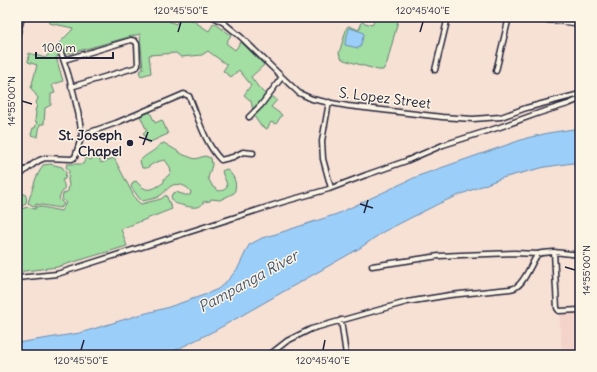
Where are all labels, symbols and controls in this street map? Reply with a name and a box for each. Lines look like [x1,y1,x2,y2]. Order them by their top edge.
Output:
text: 120°45'50"E [154,4,208,17]
text: 120°45'40"E [396,4,450,17]
scale bar [36,34,113,60]
text: 100 m [42,40,76,55]
text: 14°55'00"N [5,76,18,126]
street label: S. Lopez Street [338,83,432,113]
place label: St. Joseph Chapel [59,126,122,160]
marker: St. Joseph Chapel [125,138,135,148]
water label: Pampanga River [195,245,303,316]
text: 14°55'00"N [580,245,593,295]
text: 120°45'50"E [54,354,108,367]
text: 120°45'40"E [296,354,350,367]

